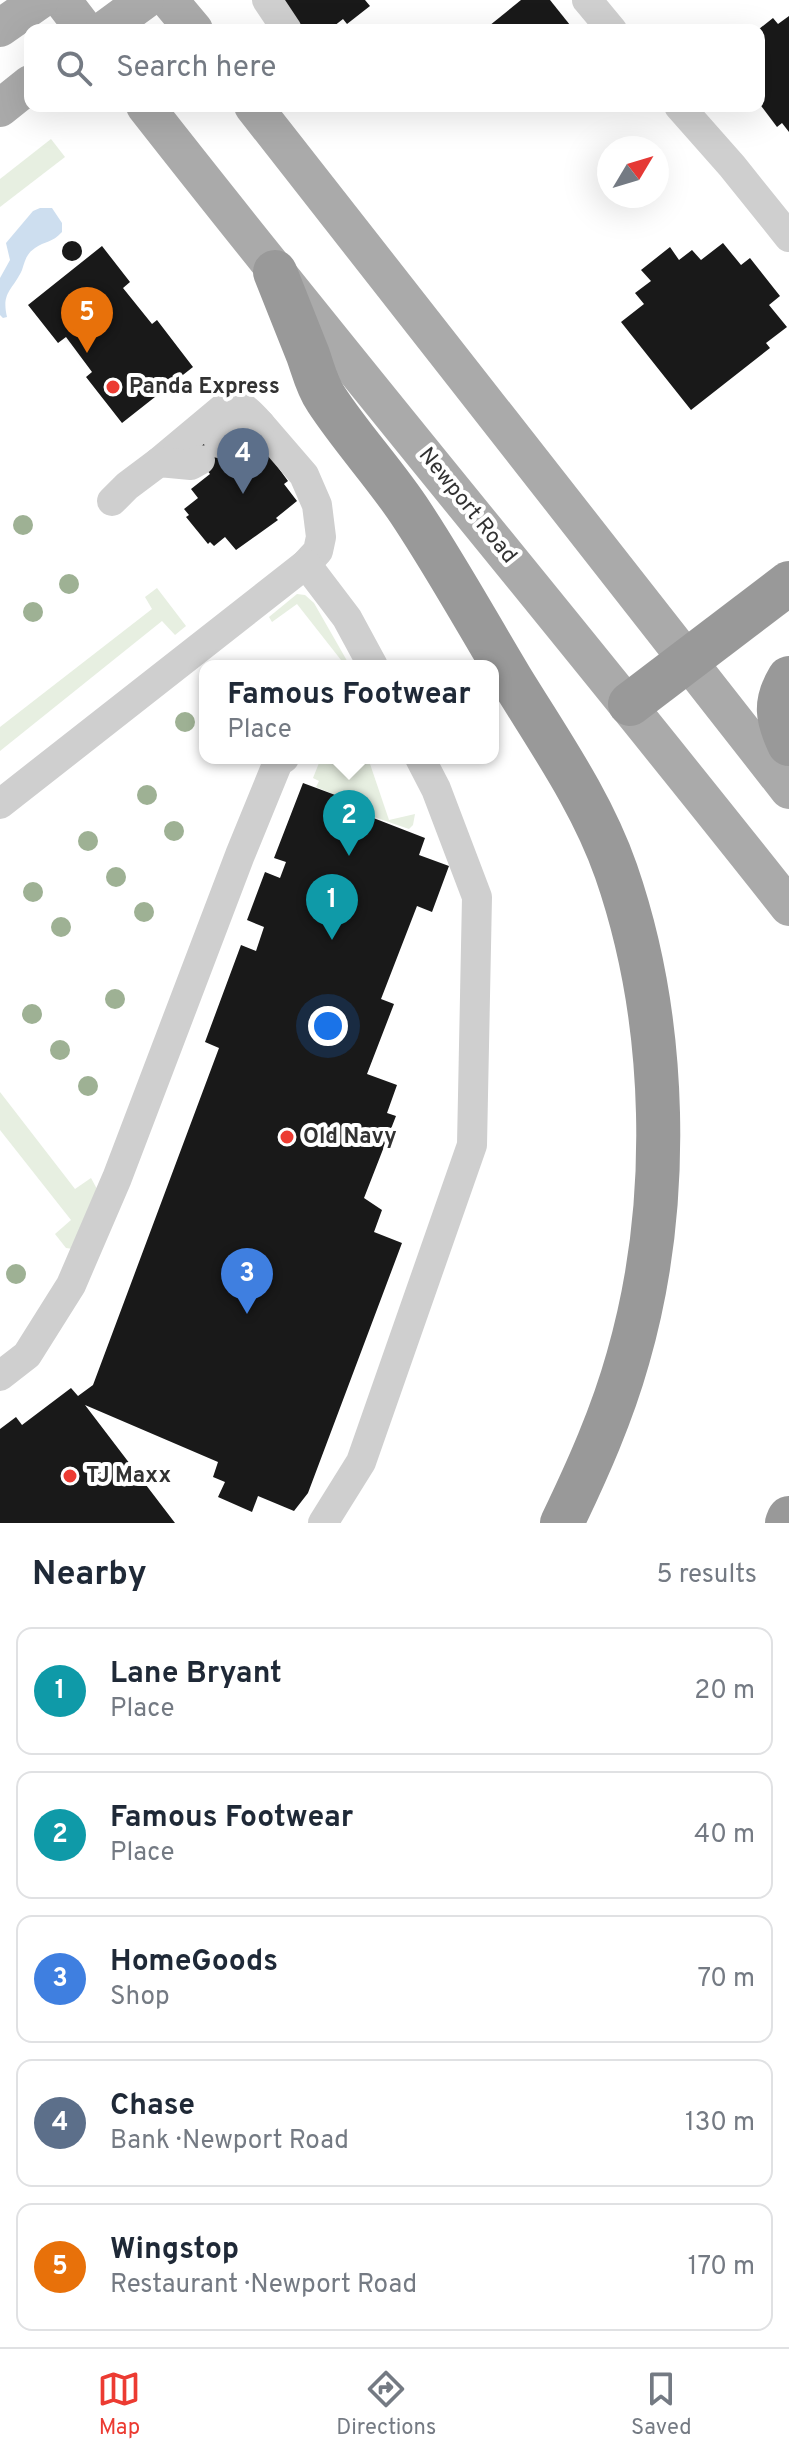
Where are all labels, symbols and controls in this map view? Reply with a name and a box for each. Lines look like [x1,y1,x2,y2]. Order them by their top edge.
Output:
search box [24,24,765,112]
icon: search [52,46,96,90]
text: Search here [116,50,276,87]
north arrow [597,136,669,208]
pin: 5 [61,287,113,353]
place label: Panda Express [129,374,280,401]
marker: Panda Express [104,378,122,396]
pin: 4 [217,428,269,494]
street label: Newport Road [412,443,522,569]
popup [199,660,499,764]
text: Famous Footwear [227,677,471,714]
text: Place [227,714,292,747]
pin: 2 [323,790,375,856]
pin: 1 [306,874,358,940]
your location [308,1006,348,1046]
place label: Old Navy [303,1124,397,1151]
marker: Old Navy [278,1128,296,1146]
pin: 3 [221,1248,273,1314]
place label: TJ Maxx [86,1463,171,1490]
marker: TJ Maxx [61,1467,79,1485]
text: Nearby [32,1554,147,1597]
text: 5 results [656,1559,757,1592]
text: Lane Bryant [110,1656,282,1693]
text: 1 [55,1675,65,1708]
text: 20 m [694,1675,755,1708]
text: Place [110,1693,174,1726]
text: Famous Footwear [110,1800,353,1837]
text: 2 [52,1819,68,1852]
text: 40 m [694,1819,755,1852]
text: Place [110,1837,174,1870]
text: HomeGoods [110,1944,278,1981]
text: 3 [52,1963,68,1996]
text: 70 m [697,1963,755,1996]
text: Shop [110,1981,170,2014]
text: Chase [110,2088,195,2125]
text: 4 [52,2107,68,2140]
text: 130 m [685,2107,755,2140]
text: Bank · Newport Road [110,2125,349,2158]
text: Wingstop [110,2232,239,2269]
text: 5 [52,2251,68,2284]
text: 170 m [688,2251,755,2284]
text: Restaurant · Newport Road [110,2269,417,2302]
tab: Map [97,2367,141,2442]
tab: Directions [336,2367,436,2442]
tab: Saved [631,2367,692,2442]

